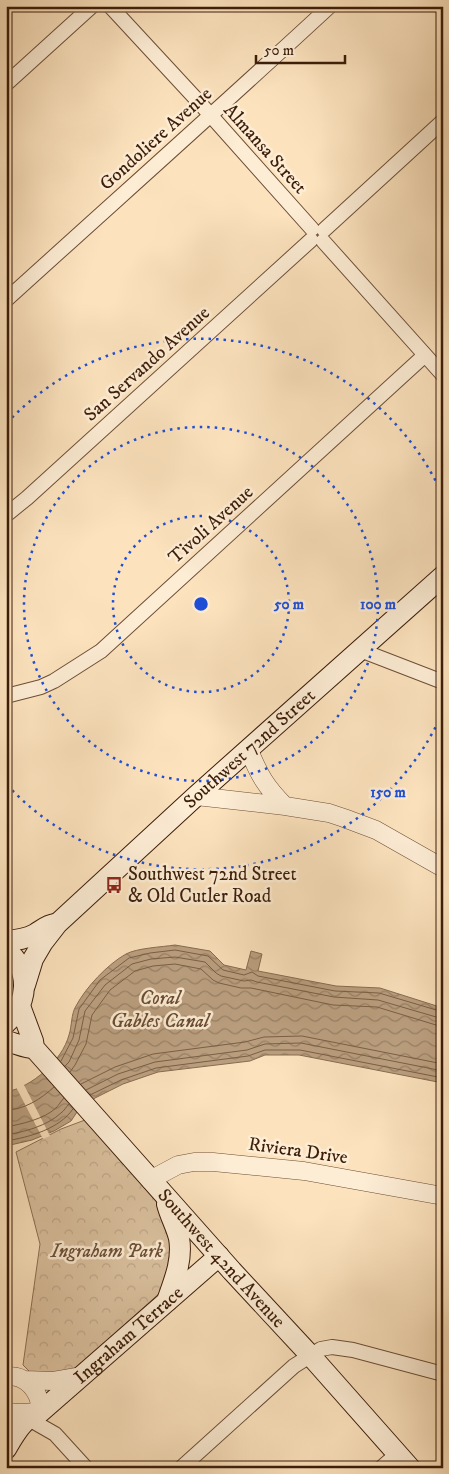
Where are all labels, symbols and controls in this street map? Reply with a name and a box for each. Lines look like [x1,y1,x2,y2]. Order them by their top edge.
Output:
scale bar [256,32,345,64]
text: 50 m [264,41,294,60]
street label: Gondoliere Avenue [95,82,217,195]
street label: Almansa Street [218,99,312,199]
street label: San Servando Avenue [79,301,215,426]
street label: Tivoli Avenue [164,481,258,569]
centre of rings [192,595,210,613]
text: 50 m [273,595,305,614]
text: 100 m [360,595,397,614]
street label: Southwest 72nd Street [179,684,320,813]
text: 150 m [370,783,406,802]
place label: Southwest 72nd Street & Old Cutler Road [128,863,297,908]
bus stop icon: Southwest 72nd Street & Old Cutler Road [104,875,124,895]
water label: Coral Gables Canal [111,986,211,1034]
street label: Riviera Drive [247,1133,349,1169]
street label: Southwest 42nd Avenue [153,1184,290,1332]
park label: Ingraham Park [50,1240,163,1263]
street label: Ingraham Terrace [69,1281,188,1389]

